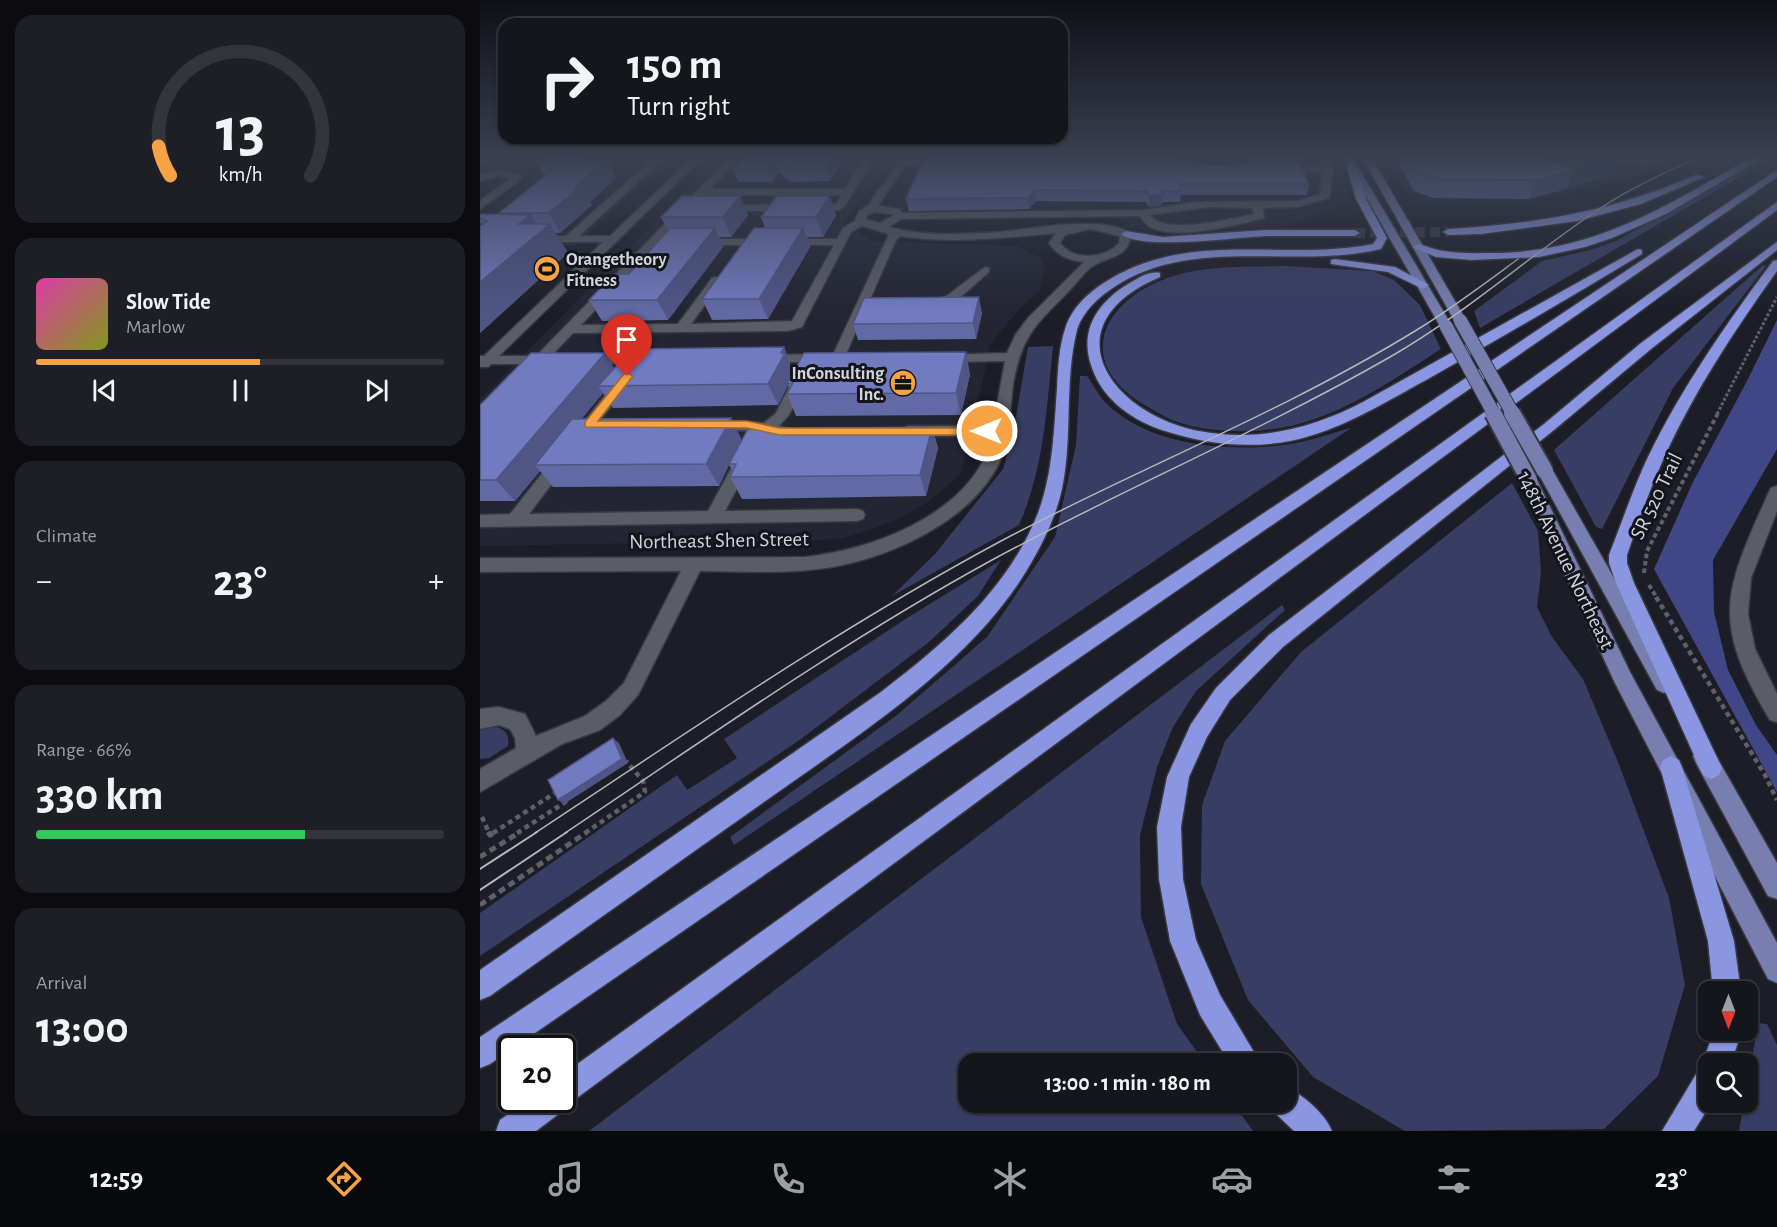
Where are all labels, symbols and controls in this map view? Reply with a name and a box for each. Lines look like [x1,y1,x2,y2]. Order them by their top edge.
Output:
icon: right [528,42,606,120]
text: 150 m [627,44,722,86]
text: Turn right [627,93,730,120]
text: 13 [215,100,265,162]
text: km/h [218,164,262,185]
place label: Orangetheory Fitness [566,251,667,290]
sports icon: Orangetheory Fitness [532,254,562,284]
text: Slow Tide [126,291,211,313]
pin [601,314,652,376]
text: Marlow [126,317,185,337]
icon: arrive [610,323,643,356]
place label: InConsulting Inc. [792,365,885,404]
office icon: InConsulting Inc. [888,368,918,398]
icon: previous [88,374,121,407]
icon: pause [224,374,257,407]
icon: next [360,374,393,407]
position arrow [955,399,1019,463]
street label: SR 520 Trail [1627,450,1686,543]
street label: 148th Avenue Northeast [1513,468,1618,653]
text: Climate [36,526,97,546]
street label: Northeast Shen Street [629,528,809,553]
text: 23° [213,559,267,604]
text: − [36,565,52,598]
text: + [428,565,444,598]
text: Range · 66% [36,740,131,760]
text: 330 km [36,773,164,818]
text: Arrival [36,973,87,993]
north arrow [1698,981,1758,1041]
map controls [1698,981,1758,1113]
text: 13:00 [36,1006,129,1051]
speed limit sign: 20 [498,1035,576,1113]
button: search [1698,1053,1758,1113]
text: 13:00 · 1 min · 180 m [1044,1072,1211,1094]
icon: directions [323,1158,365,1200]
icon: music [545,1158,587,1200]
icon: phone [767,1158,809,1200]
icon: climate [989,1158,1031,1200]
icon: car [1211,1158,1253,1200]
icon: filters [1433,1158,1475,1200]
text: 12:59 [90,1165,143,1192]
text: 23° [1655,1165,1687,1192]

